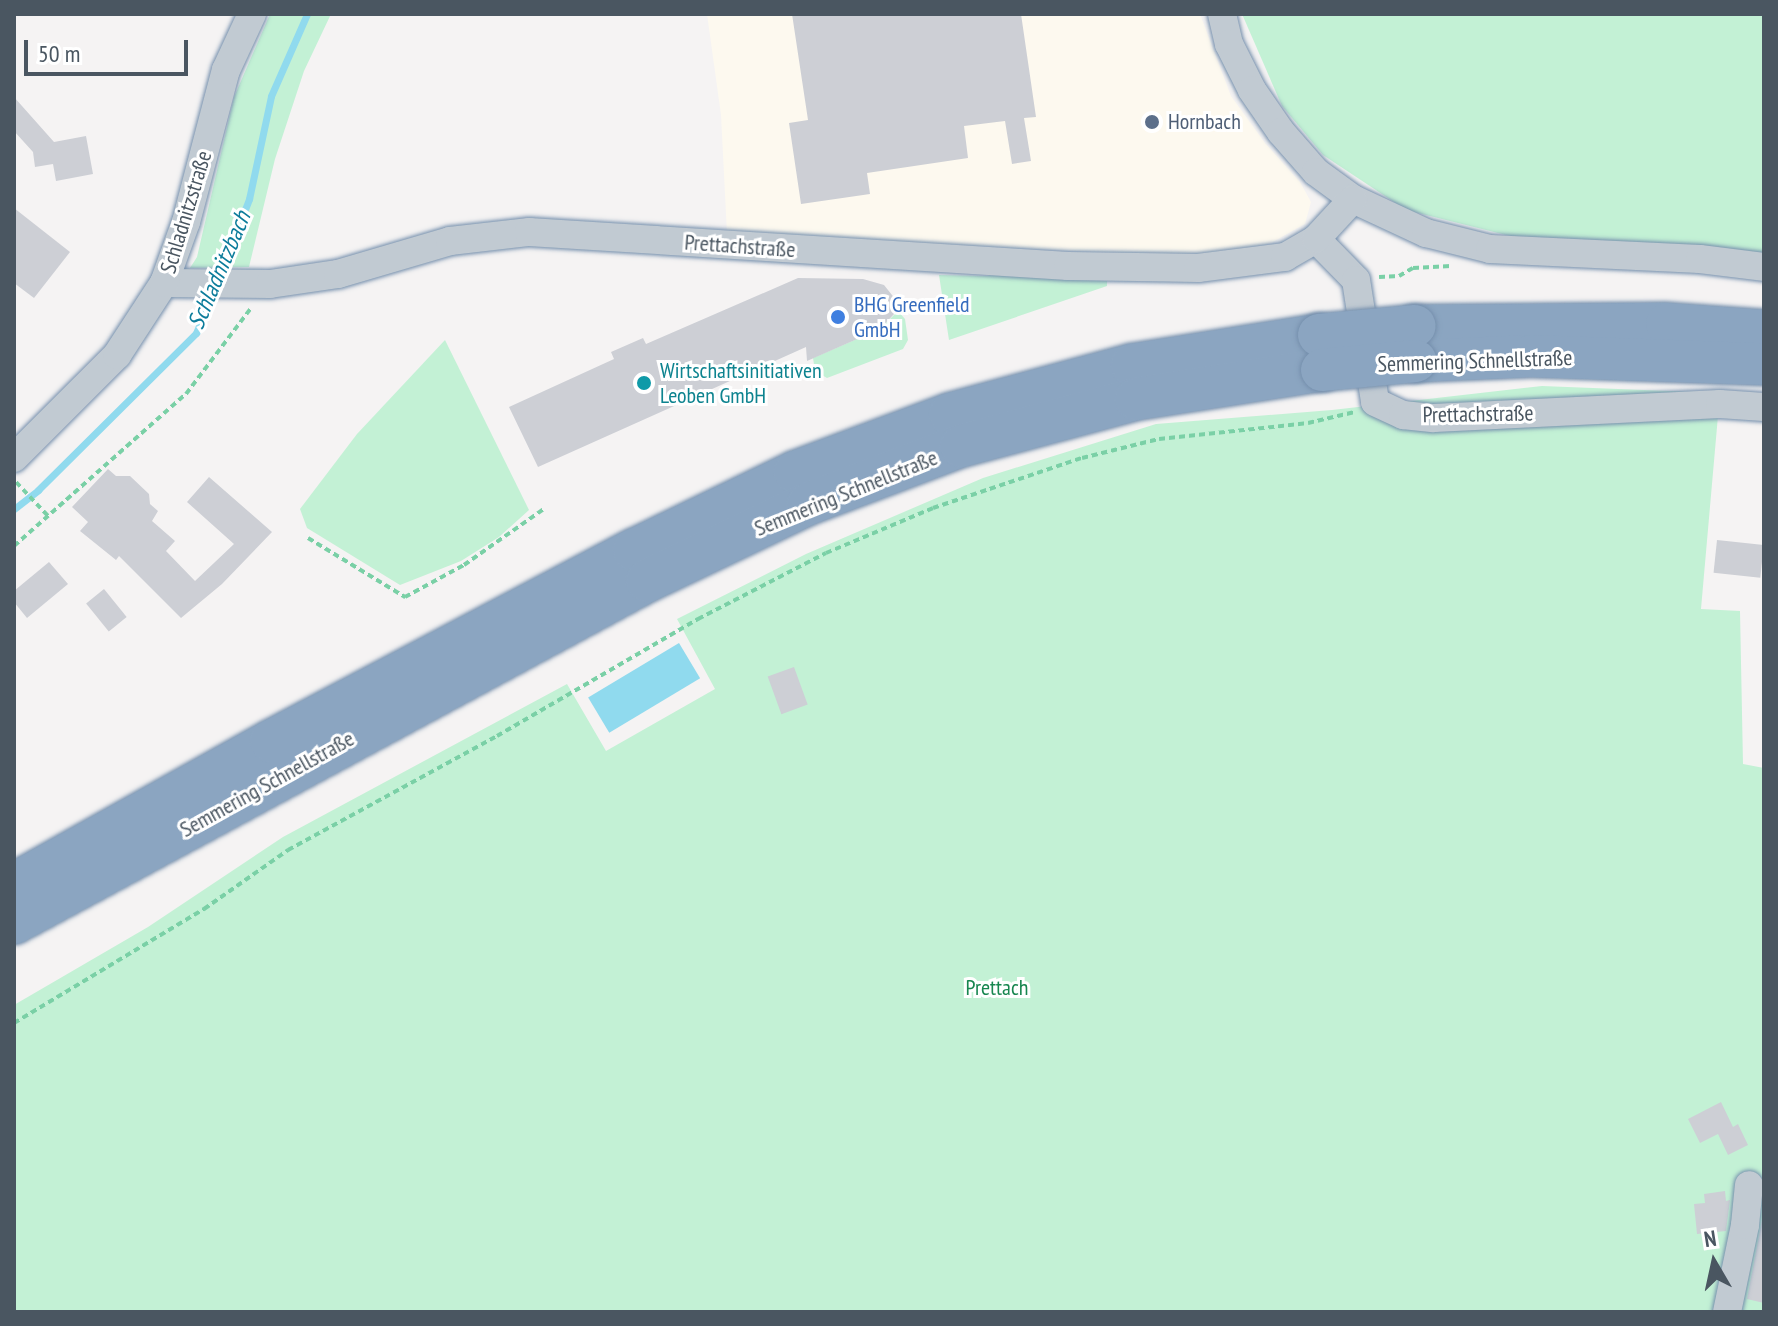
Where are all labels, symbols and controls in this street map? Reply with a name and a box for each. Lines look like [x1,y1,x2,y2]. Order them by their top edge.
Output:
scale bar [28,24,192,74]
text: 50 m [38,38,80,69]
place label: Hornbach [1168,109,1241,135]
marker: Hornbach [1143,113,1161,131]
street label: Schladnitzstraße [155,147,217,277]
water label: Schladnitzbach [181,207,257,333]
street label: Prettachstraße [684,229,796,263]
place label: BHG Greenfield GmbH [854,291,969,342]
marker: BHG Greenfield GmbH [829,308,847,326]
street label: Semmering Schnellstraße [1377,344,1573,378]
place label: Wirtschaftsinitiativen Leoben GmbH [660,357,822,408]
marker: Wirtschaftsinitiativen Leoben GmbH [635,374,653,392]
street label: Prettachstraße [1422,400,1534,428]
street label: Semmering Schnellstraße [751,444,941,542]
street label: Semmering Schnellstraße [175,725,359,843]
park label: Prettach [966,975,1028,1001]
north arrow [1674,1222,1754,1302]
text: N [1702,1224,1718,1253]

